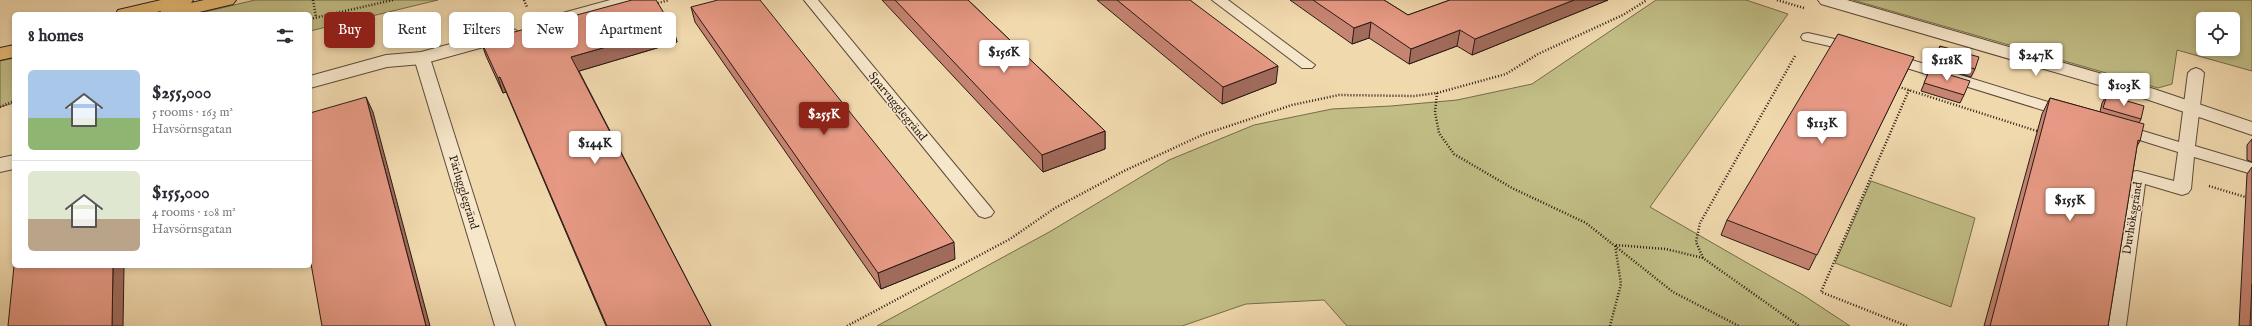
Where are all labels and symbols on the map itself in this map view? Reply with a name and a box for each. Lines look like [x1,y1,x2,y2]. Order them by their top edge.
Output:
pin: $156K [976,40,1032,74]
pin: $247K [2008,43,2064,77]
pin: $118K [1919,48,1975,82]
street label: Sparvugglegränd [864,69,930,145]
pin: $103K [2096,73,2152,107]
pin: $255K [796,102,852,136]
pin: $113K [1794,111,1850,145]
pin: $144K [567,131,623,165]
street label: Pärlugglegränd [445,153,482,232]
street label: Duvhöksgränd [2119,180,2146,256]
pin: $155K [2042,188,2098,222]

